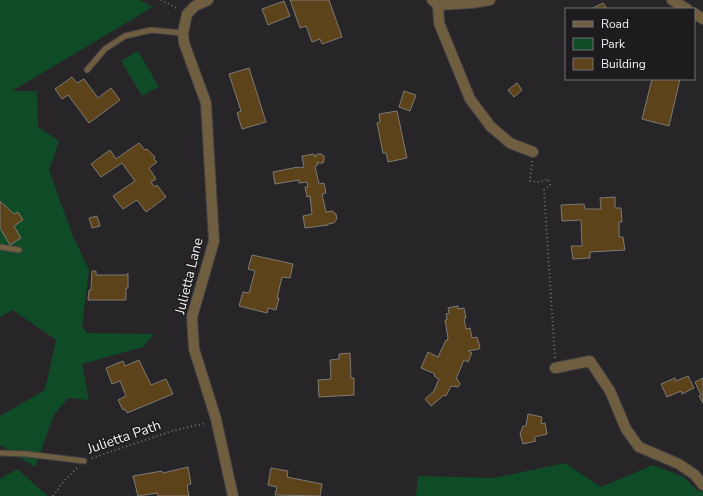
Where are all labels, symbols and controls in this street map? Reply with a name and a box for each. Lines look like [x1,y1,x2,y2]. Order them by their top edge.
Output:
legend [565,8,695,80]
text: Road [601,16,629,32]
text: Park [601,36,626,52]
text: Building [601,56,646,72]
street label: Julietta Lane [170,236,208,317]
street label: Julietta Path [84,416,163,459]

